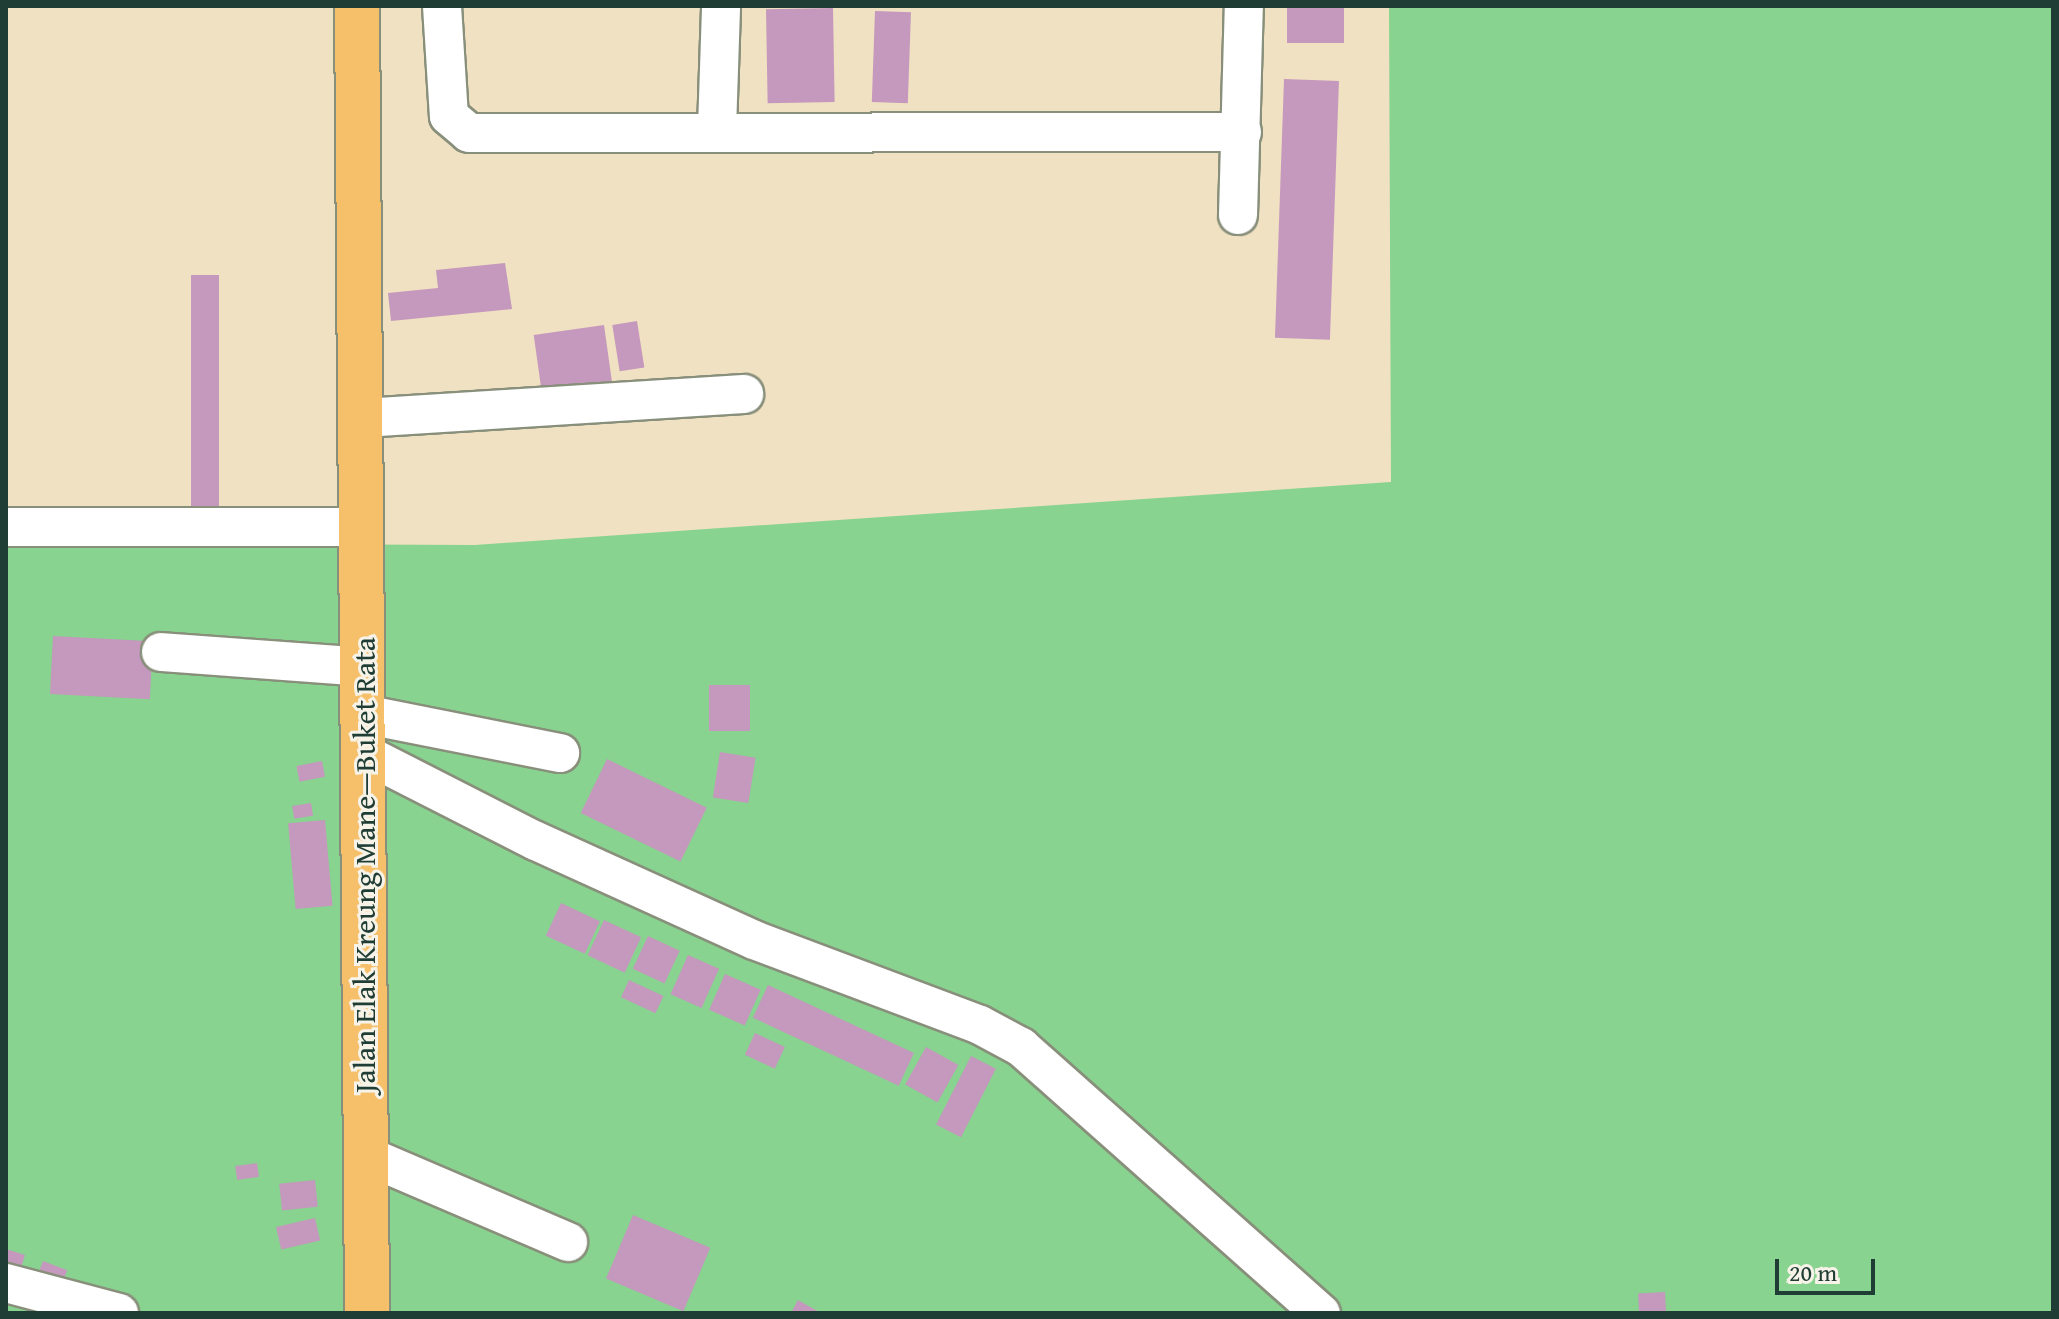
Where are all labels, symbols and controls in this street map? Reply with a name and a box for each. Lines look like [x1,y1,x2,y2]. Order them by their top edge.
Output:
street label: Jalan Elak Kreung Mane—Buket Rata [346,637,382,1093]
scale bar [1779,1243,1879,1293]
text: 20 m [1789,1255,1837,1290]

